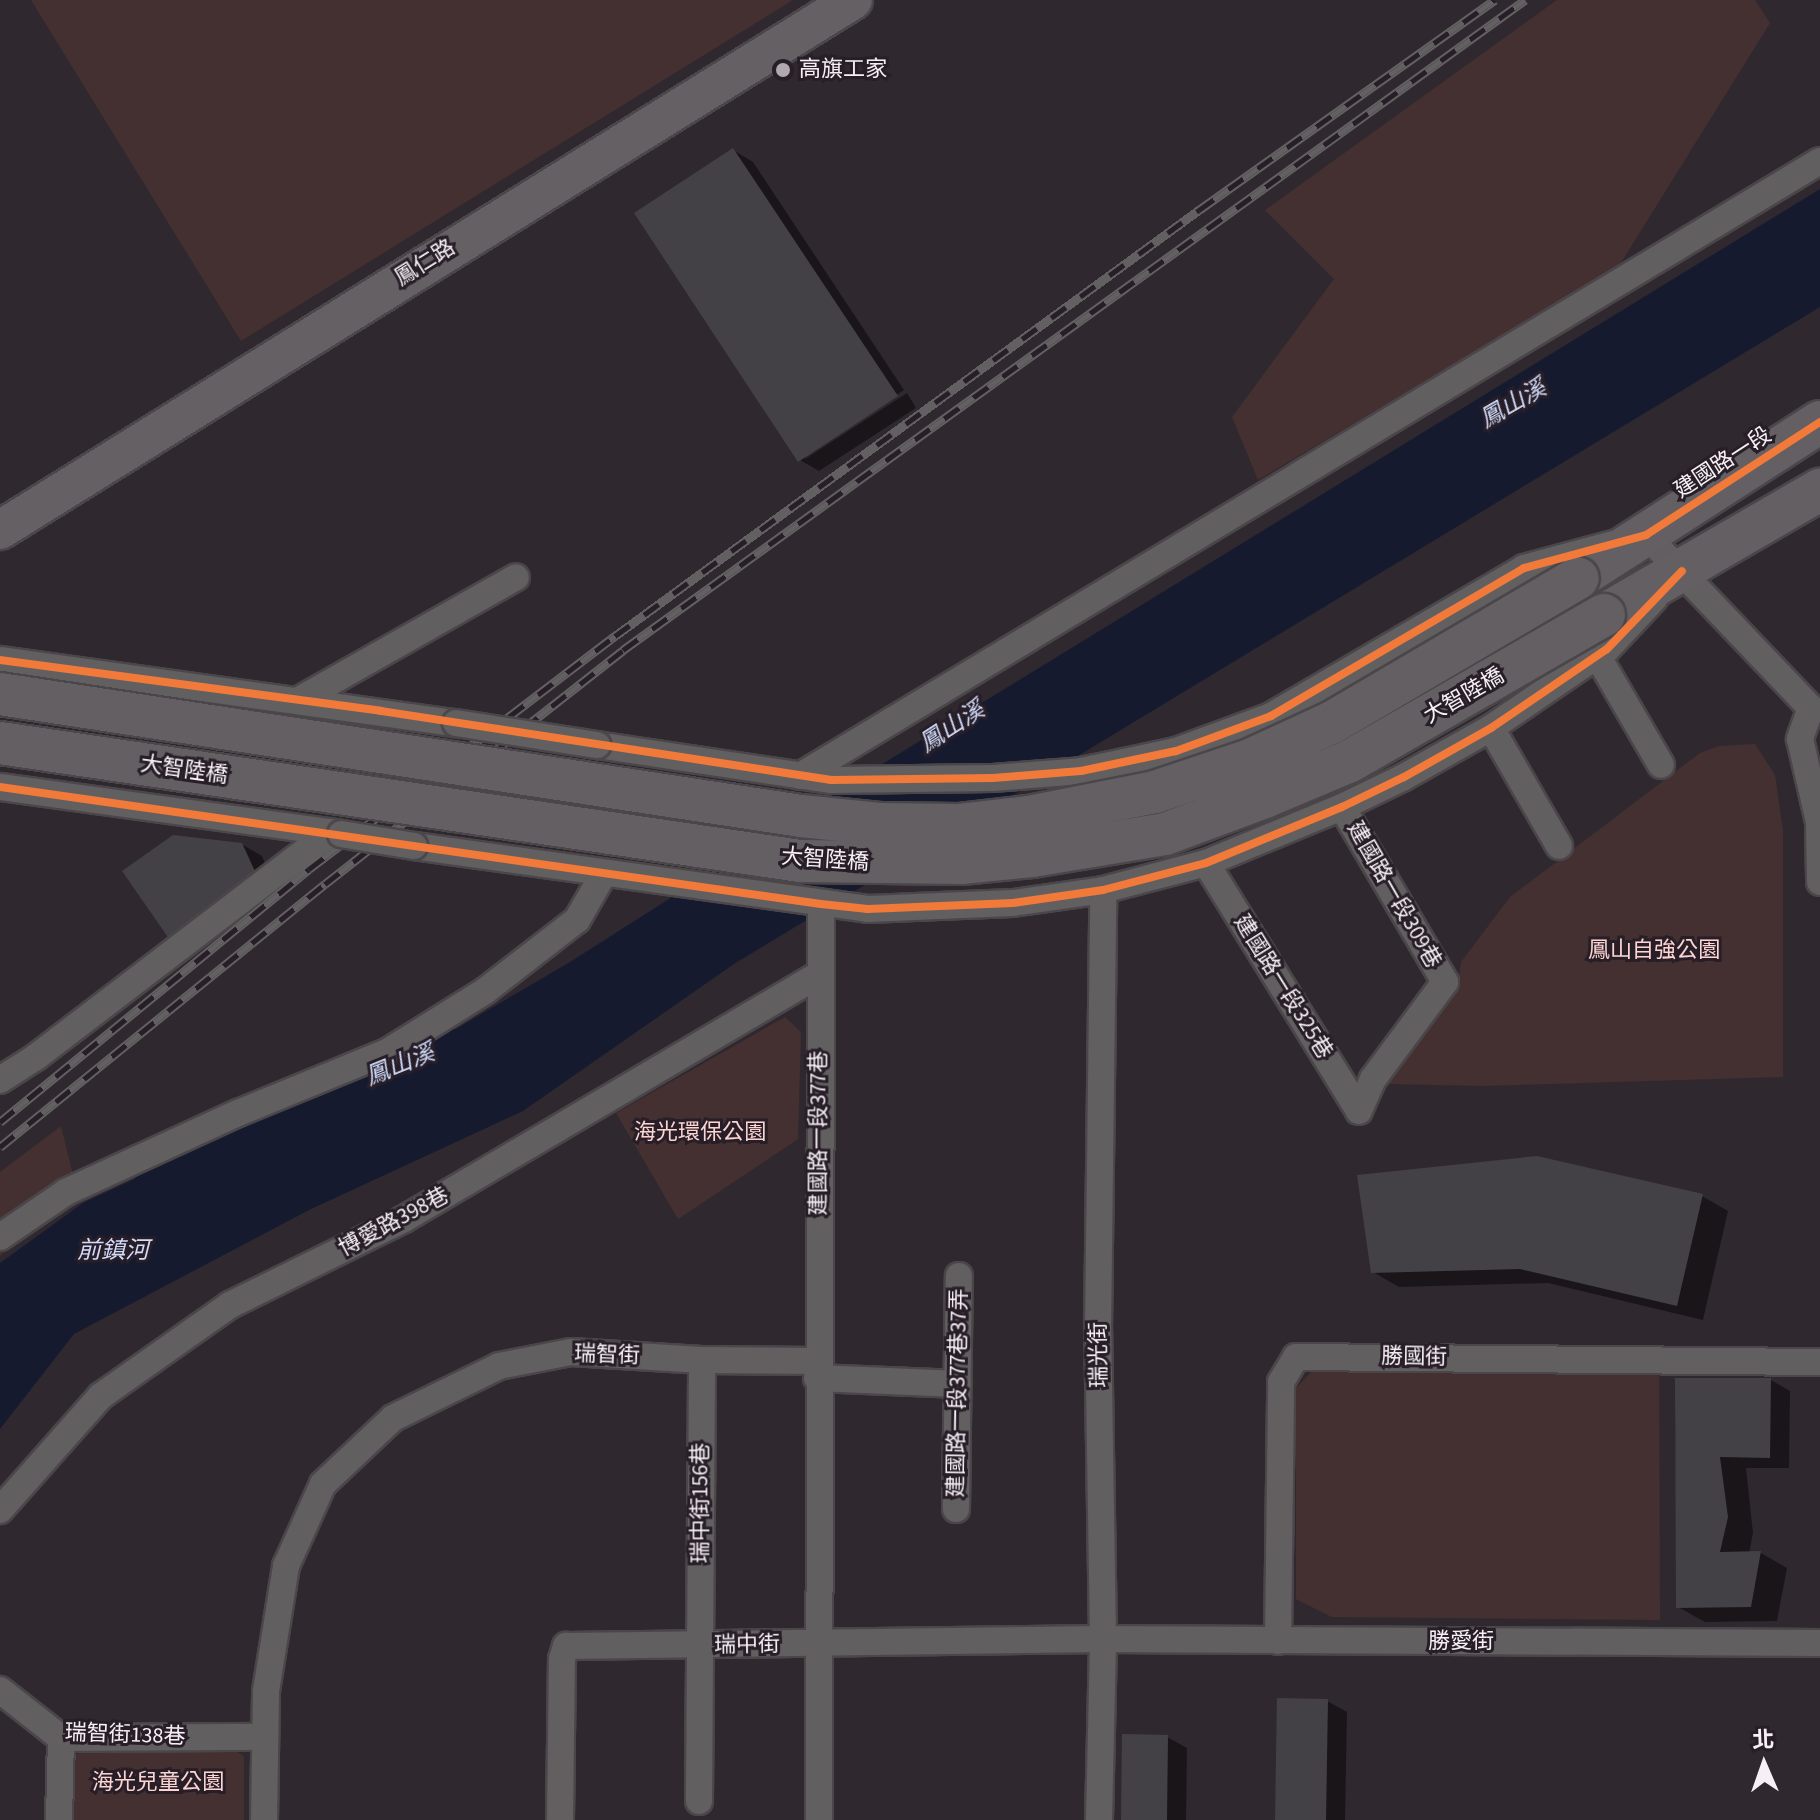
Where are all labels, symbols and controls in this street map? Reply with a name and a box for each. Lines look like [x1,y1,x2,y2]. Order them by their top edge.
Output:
place label: 高旗工家 [799,57,887,83]
marker: 高旗工家 [774,61,792,79]
street label: 鳳仁路 [390,234,460,292]
water label: 鳳山溪 [1475,374,1551,434]
street label: 建國路一段 [1670,422,1776,504]
street label: 大智陸橋 [1419,663,1509,729]
water label: 鳳山溪 [914,695,990,759]
street label: 大智陸橋 [139,751,229,789]
street label: 建國路一段309巷 [1341,817,1447,973]
street label: 大智陸橋 [780,844,870,876]
street label: 建國路一段325巷 [1228,910,1338,1064]
park label: 鳳山自強公園 [1588,938,1720,964]
water label: 鳳山溪 [361,1038,439,1092]
street label: 建國路一段377巷 [806,1051,832,1215]
park label: 海光環保公園 [634,1120,766,1146]
street label: 博愛路398巷 [334,1182,454,1262]
water label: 前鎮河 [77,1237,149,1265]
street label: 建國路一段377巷37弄 [943,1288,973,1498]
street label: 瑞光街 [1085,1322,1113,1388]
street label: 瑞智街 [574,1341,640,1369]
street label: 勝國街 [1381,1343,1447,1371]
street label: 瑞中街156巷 [688,1443,714,1563]
street label: 勝愛街 [1428,1629,1494,1655]
street label: 瑞中街 [714,1631,780,1659]
street label: 瑞智街138巷 [64,1720,186,1750]
north arrow [1724,1724,1804,1804]
text: 北 [1752,1724,1775,1756]
park label: 海光兒童公園 [92,1770,224,1796]

